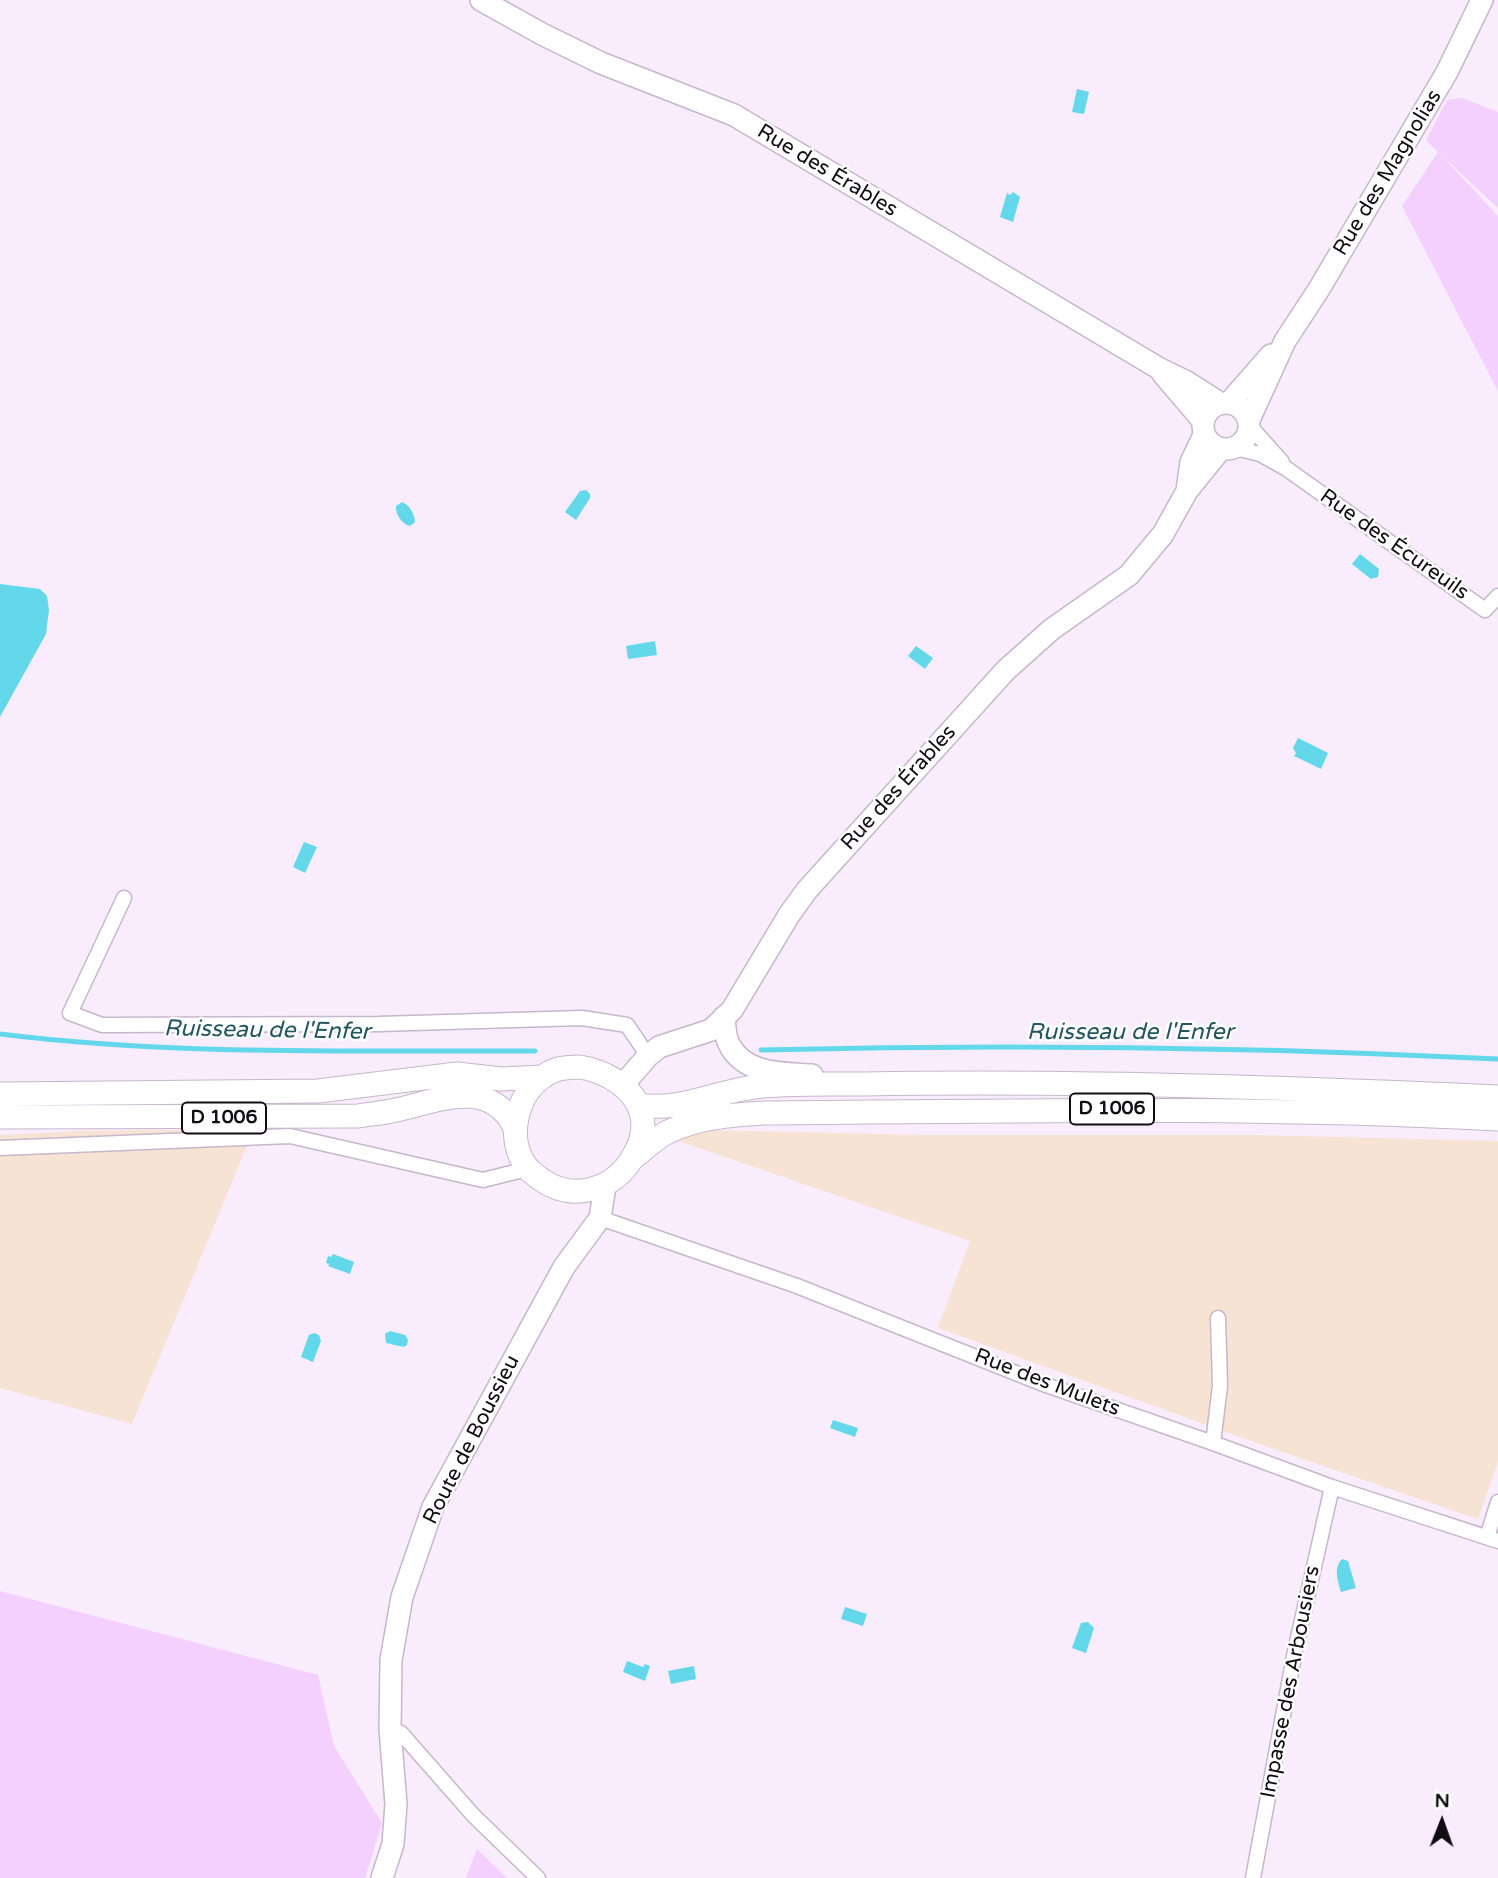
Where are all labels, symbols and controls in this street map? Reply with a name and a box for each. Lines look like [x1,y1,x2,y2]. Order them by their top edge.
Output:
street label: Rue des Magnolias [1329,86,1447,260]
street label: Rue des Érables [752,119,902,223]
street label: Rue des Écureuils [1315,484,1473,606]
street label: Rue des Érables [836,720,962,856]
water label: Ruisseau de l'Enfer [164,1015,370,1047]
water label: Ruisseau de l'Enfer [1027,1019,1233,1047]
road number: D 1006 [1070,1093,1154,1124]
road number: D 1006 [182,1102,266,1134]
street label: Rue des Mulets [971,1344,1123,1422]
street label: Route de Boussieu [418,1351,526,1529]
street label: Impasse des Arbousiers [1256,1564,1326,1800]
north arrow [1407,1787,1477,1857]
text: N [1435,1790,1450,1812]

